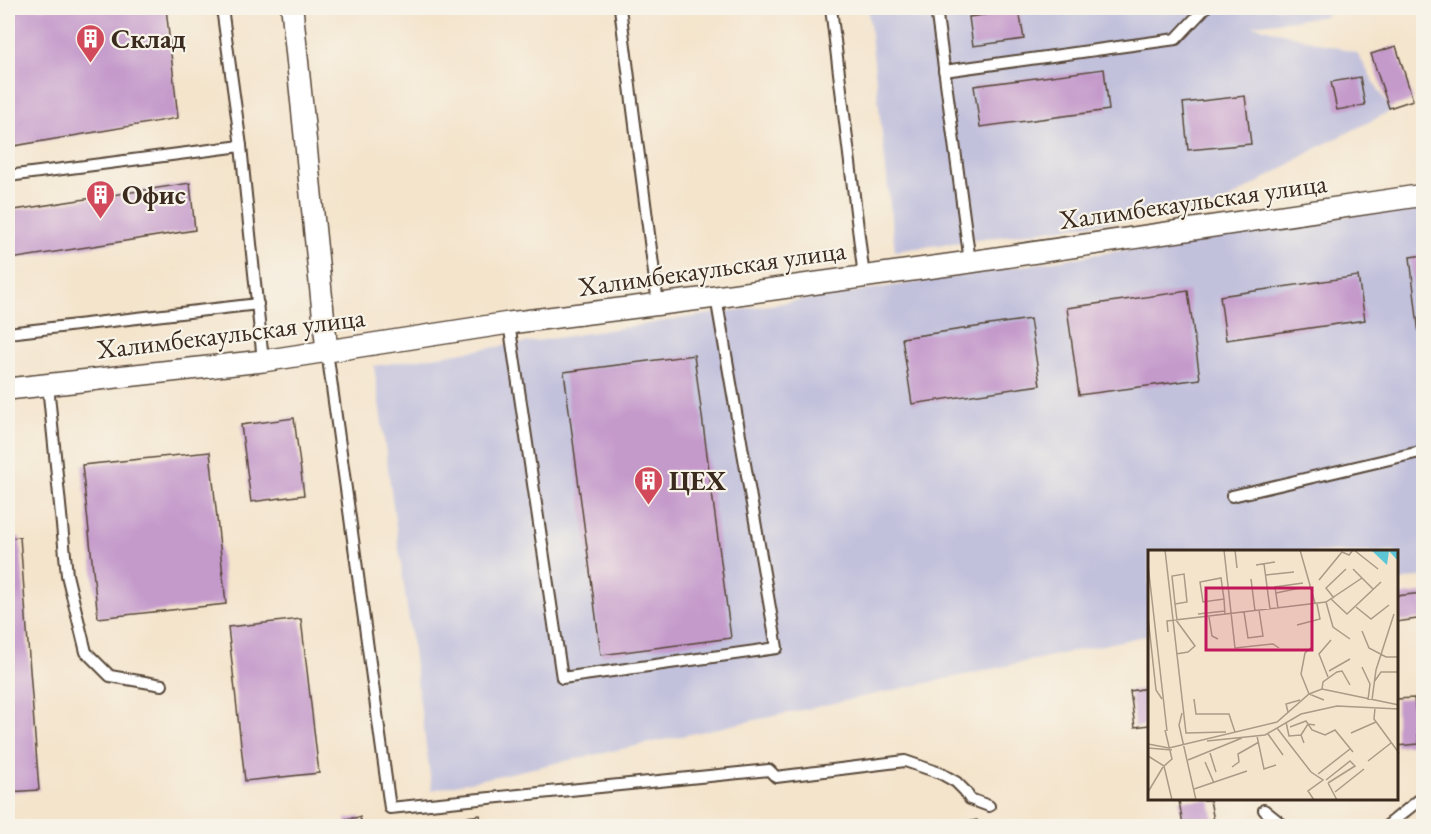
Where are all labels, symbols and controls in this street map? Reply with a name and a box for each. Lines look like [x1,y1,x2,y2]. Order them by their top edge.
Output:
place label: Склад [111,21,186,56]
building icon: Склад [74,22,106,64]
street label: Халимбекаульская улица [1056,165,1329,237]
place label: Офис [122,177,186,212]
building icon: Офис [85,178,117,220]
street label: Халимбекаульская улица [575,232,848,304]
street label: Халимбекаульская улица [94,299,367,367]
place label: ЦЕХ [669,463,727,498]
building icon: ЦЕХ [632,464,664,506]
inset map [1148,550,1398,801]

